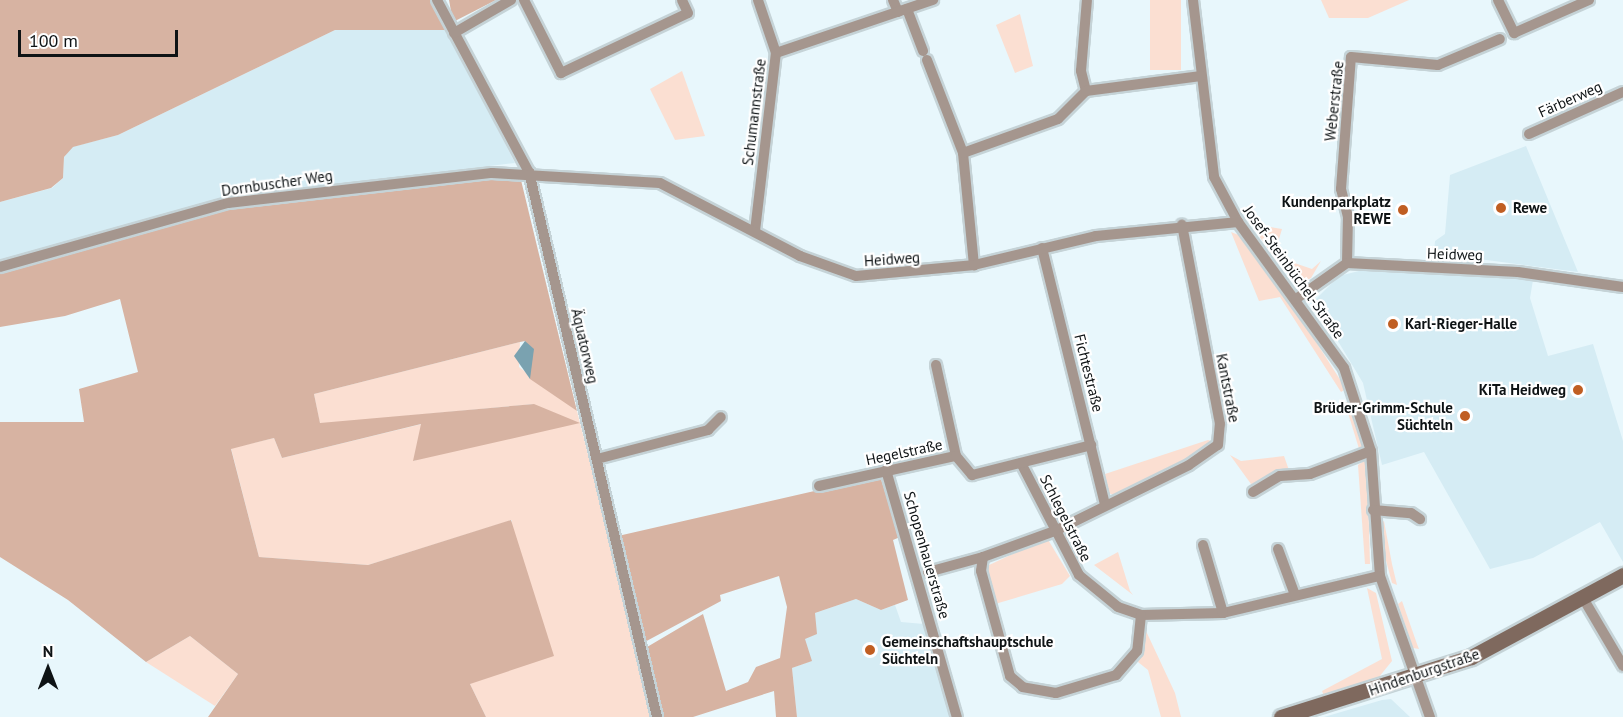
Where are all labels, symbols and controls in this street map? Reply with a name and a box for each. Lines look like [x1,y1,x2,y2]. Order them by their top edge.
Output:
scale bar [21,18,182,56]
text: 100 m [29,29,78,52]
street label: Schumannstraße [739,58,769,166]
street label: Weberstraße [1321,60,1347,142]
street label: Färberweg [1536,77,1604,121]
street label: Dornbuscher Weg [220,166,334,200]
place label: Kundenparkplatz REWE [1282,192,1391,227]
place label: Rewe [1513,199,1547,217]
marker: Rewe [1494,201,1508,215]
street label: Josef-Steinbüchel-Straße [1240,202,1348,342]
marker: Kundenparkplatz REWE [1396,203,1410,217]
street label: Heidweg [1427,244,1483,264]
street label: Heidweg [863,248,921,270]
street label: Äquatorweg [568,307,602,385]
place label: Karl-Rieger-Halle [1405,315,1517,333]
marker: Karl-Rieger-Halle [1386,317,1400,331]
street label: Fichtestraße [1071,332,1107,414]
street label: Kantstraße [1212,352,1244,424]
place label: KiTa Heidweg [1479,381,1566,399]
marker: KiTa Heidweg [1571,383,1585,397]
place label: Brüder-Grimm-Schule Süchteln [1314,398,1453,433]
marker: Brüder-Grimm-Schule Süchteln [1458,409,1472,423]
street label: Hegelstraße [864,435,944,469]
street label: Schlegelstraße [1036,471,1096,565]
street label: Schopenhauerstraße [900,489,954,621]
place label: Gemeinschaftshauptschule Süchteln [882,632,1053,667]
north arrow [18,639,78,699]
text: N [43,641,53,661]
marker: Gemeinschaftshauptschule Süchteln [863,643,877,657]
street label: Hindenburgstraße [1366,645,1482,699]

